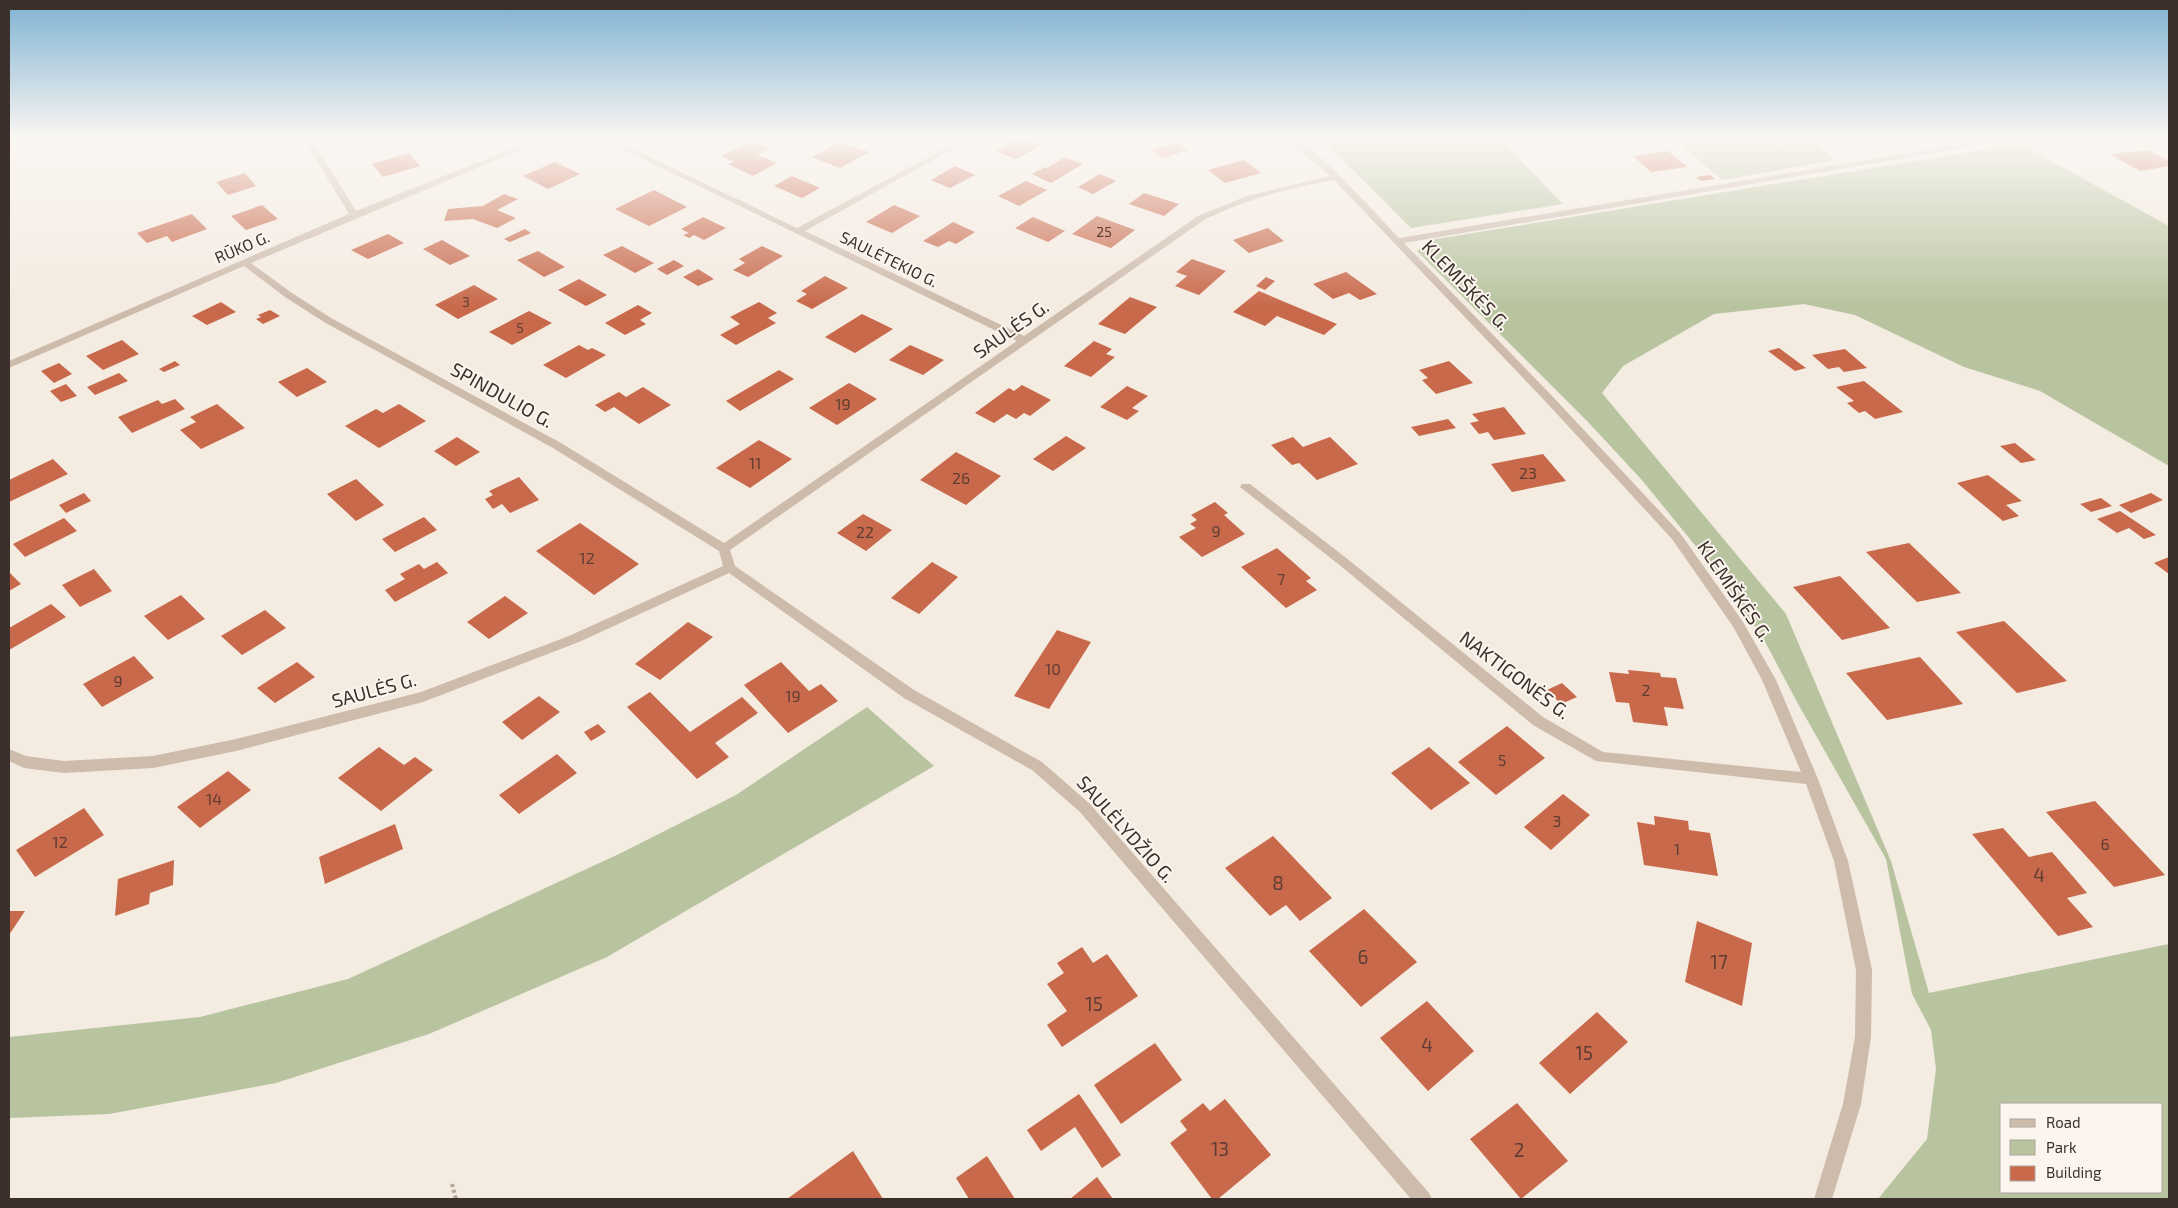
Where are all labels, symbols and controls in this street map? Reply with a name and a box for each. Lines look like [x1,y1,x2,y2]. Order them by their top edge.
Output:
house number: 25 [1096,223,1112,240]
street label: RŪKO G. [212,227,272,267]
street label: SAULĖTEKIO G. [837,227,941,290]
street label: KLEMIŠKĖS G. [1417,235,1515,335]
house number: 3 [462,293,470,310]
street label: SAULĖS G. [969,294,1053,363]
house number: 5 [516,319,524,336]
street label: SPINDULIO G. [447,357,557,432]
house number: 19 [835,394,851,413]
house number: 11 [749,453,761,472]
house number: 23 [1519,463,1537,482]
house number: 26 [952,468,970,487]
house number: 9 [1211,521,1221,540]
house number: 22 [856,522,874,541]
street label: KLEMIŠKĖS G. [1693,536,1778,646]
house number: 12 [579,548,595,567]
house number: 7 [1277,569,1285,588]
street label: NAKTIGONĖS G. [1456,626,1575,724]
house number: 10 [1045,659,1061,678]
street label: SAULĖS G. [329,667,419,712]
house number: 9 [113,671,123,690]
house number: 2 [1642,680,1651,699]
house number: 19 [785,686,801,705]
house number: 5 [1498,750,1506,769]
street label: SAULĖLYDŽIO G. [1072,771,1180,887]
house number: 14 [206,789,222,808]
house number: 3 [1553,811,1561,830]
house number: 12 [52,832,68,851]
house number: 6 [2100,834,2110,853]
house number: 1 [1674,839,1680,858]
house number: 4 [2033,863,2045,886]
house number: 8 [1272,871,1284,894]
house number: 6 [1358,945,1368,968]
house number: 17 [1710,950,1728,973]
house number: 15 [1085,992,1103,1015]
house number: 4 [1421,1033,1433,1056]
house number: 15 [1575,1041,1593,1064]
legend [2000,1103,2163,1193]
text: Road [2046,1113,2081,1131]
house number: 13 [1211,1137,1229,1160]
house number: 2 [1514,1138,1524,1161]
text: Park [2046,1138,2077,1156]
text: Building [2046,1163,2102,1181]

